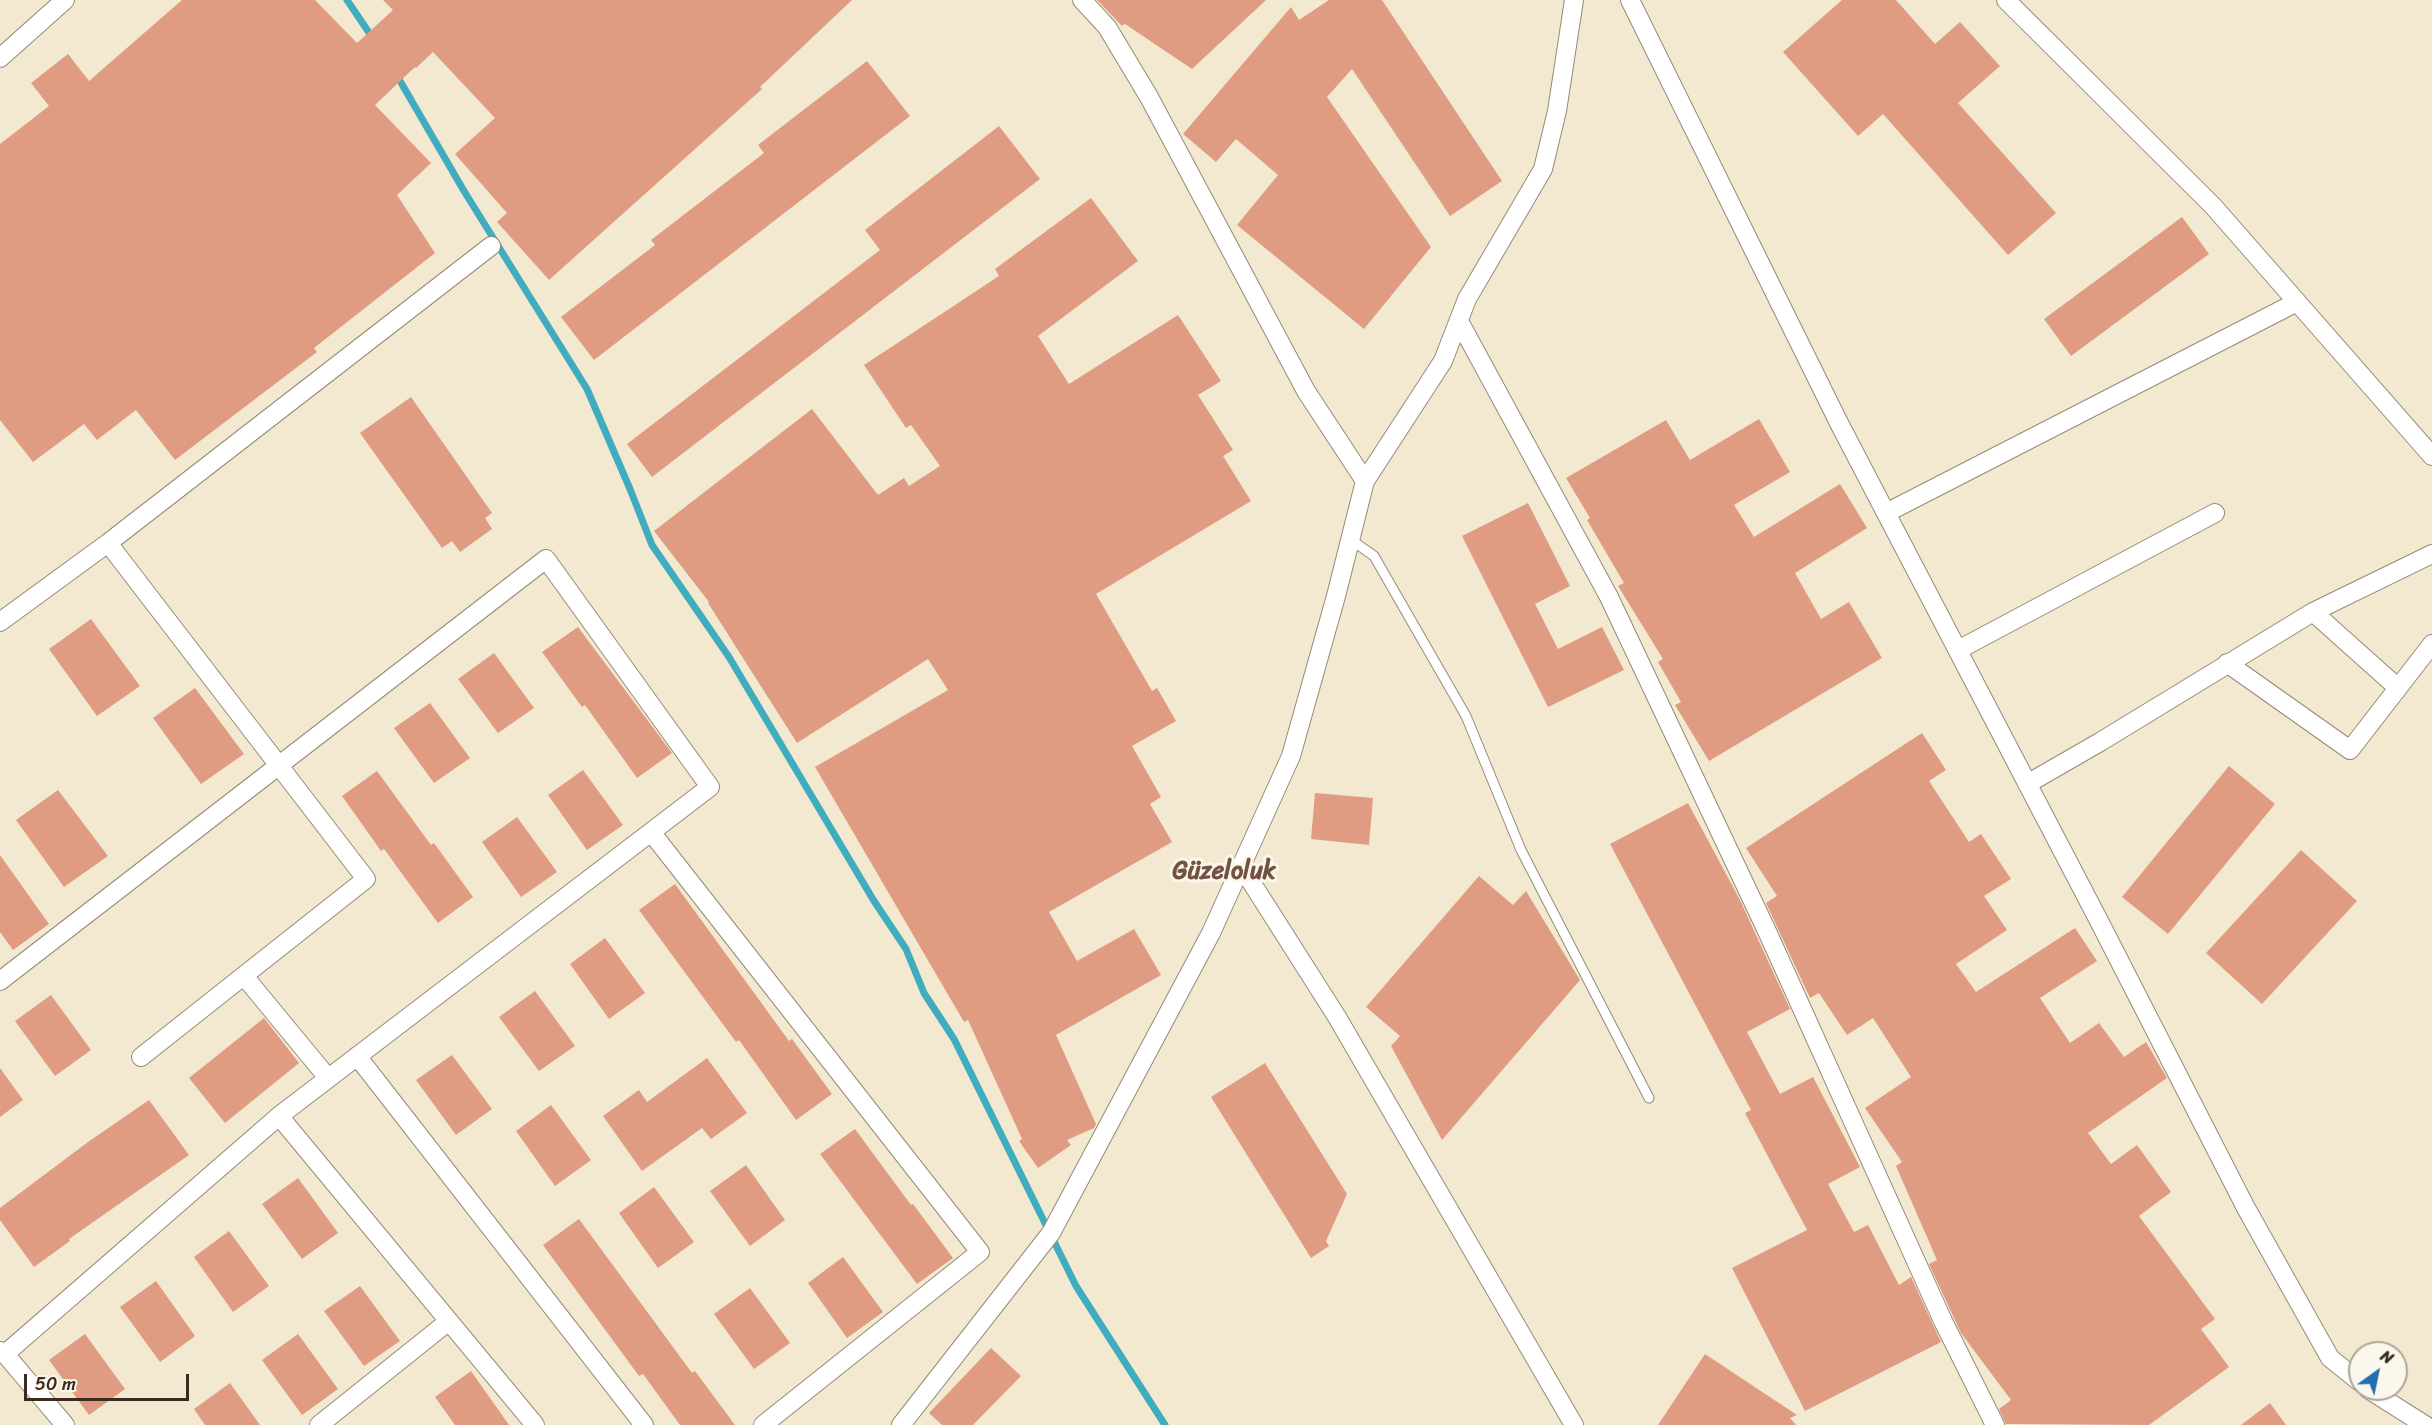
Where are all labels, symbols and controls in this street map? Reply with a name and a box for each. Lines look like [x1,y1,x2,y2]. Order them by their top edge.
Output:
district label: Güzeloluk [1172,858,1276,886]
north arrow [2348,1341,2408,1401]
text: N [2374,1342,2400,1372]
scale bar [27,1362,192,1400]
text: 50 m [35,1368,76,1400]

